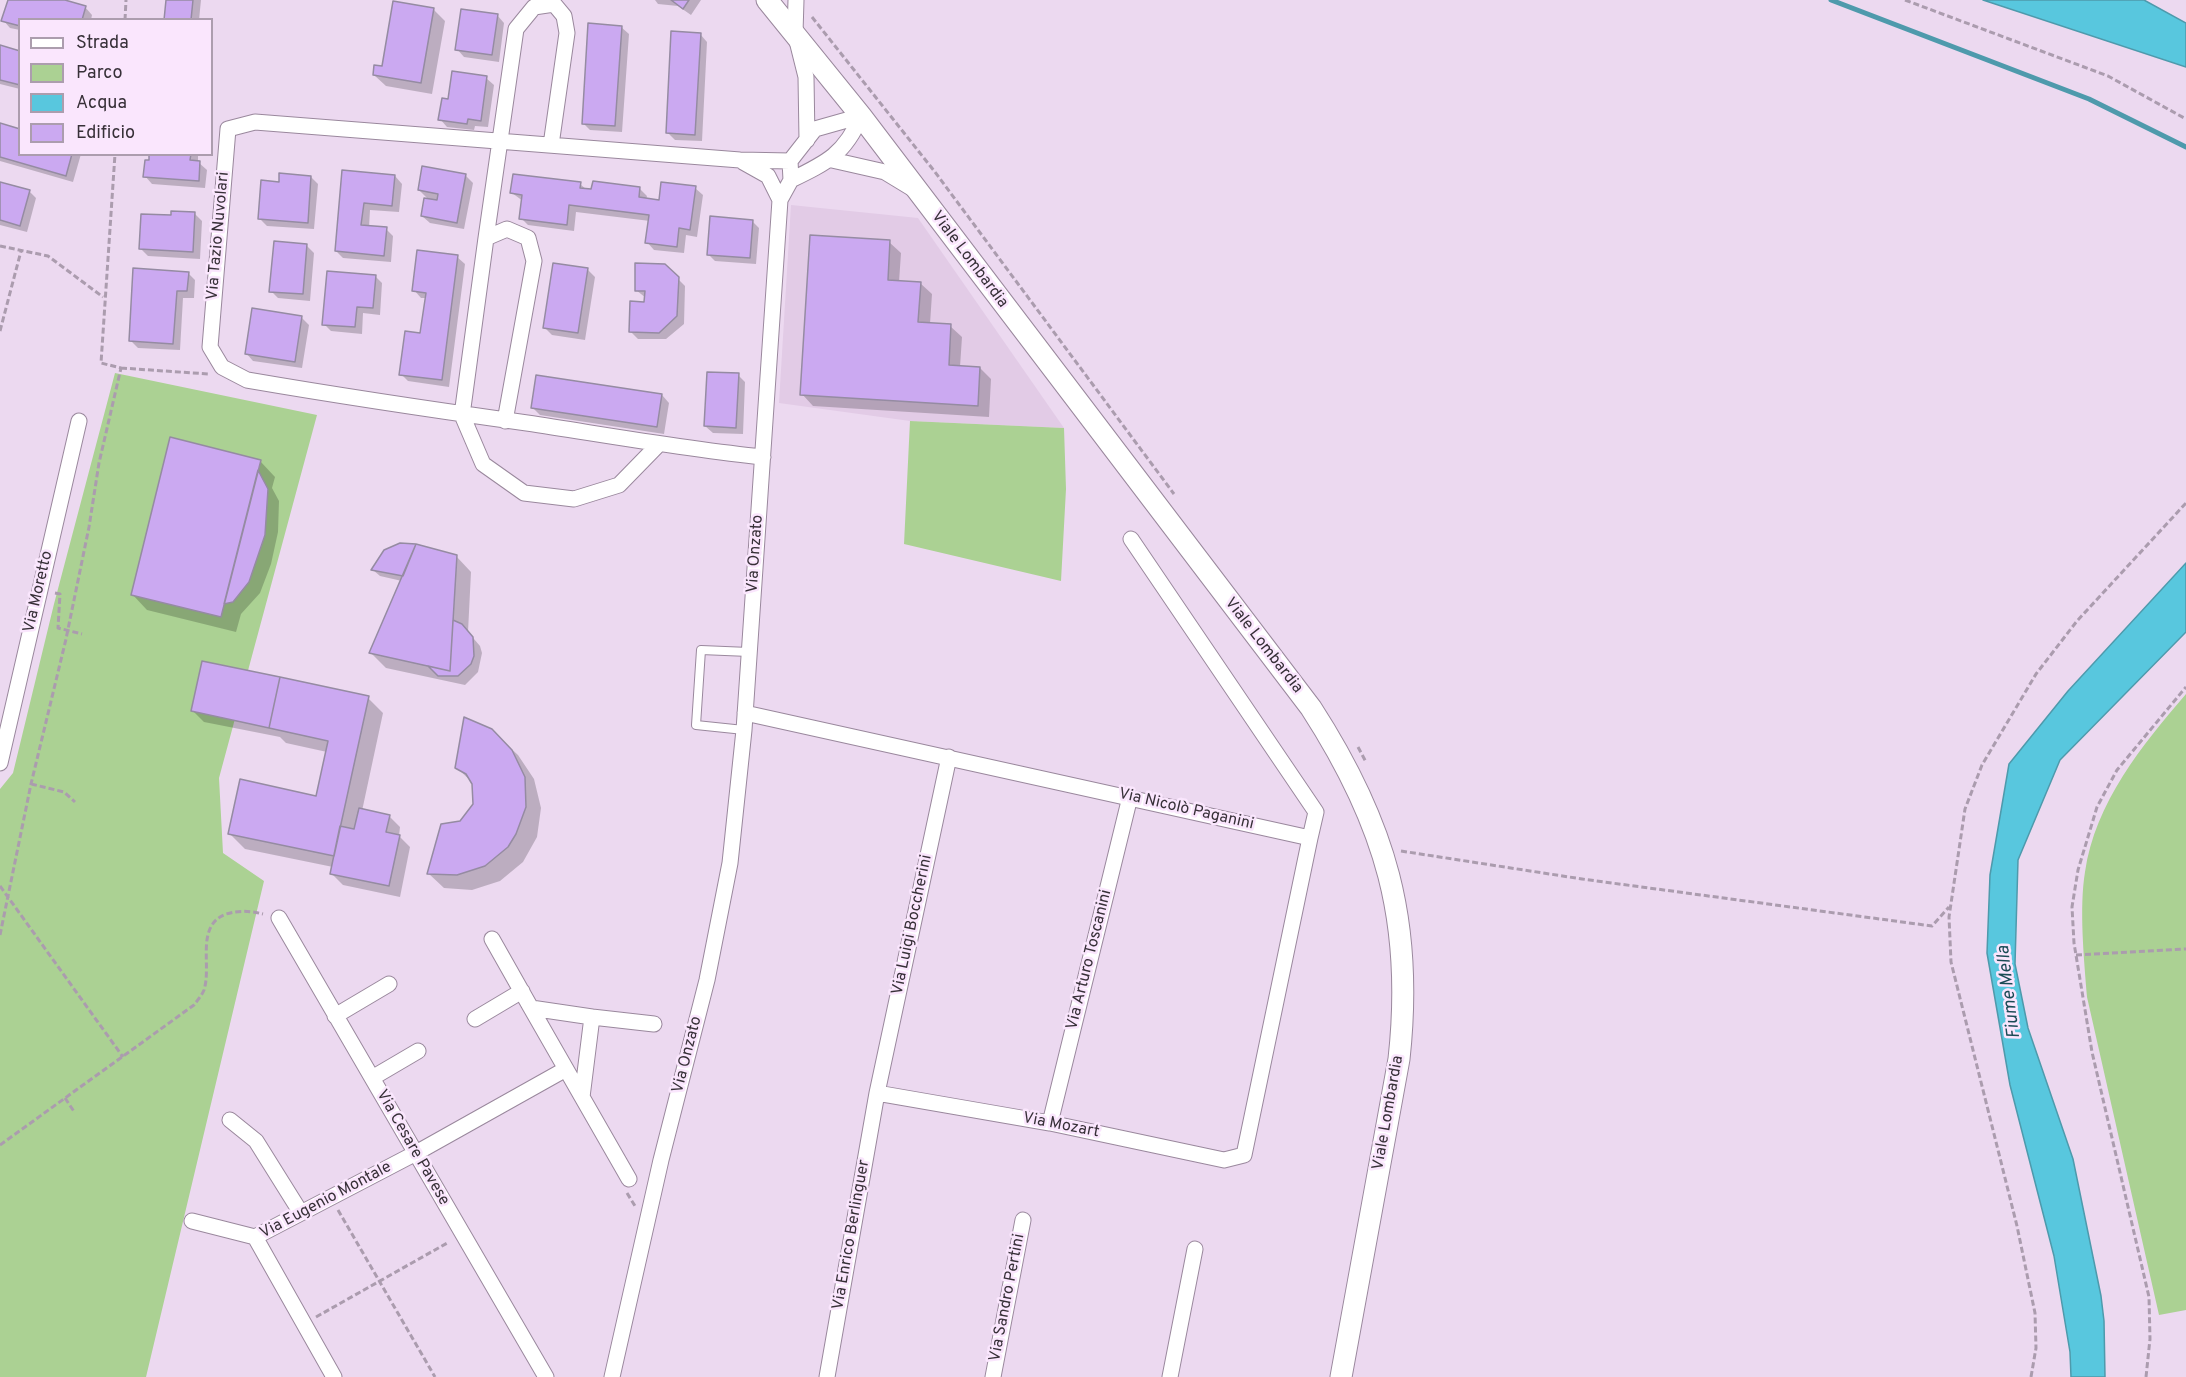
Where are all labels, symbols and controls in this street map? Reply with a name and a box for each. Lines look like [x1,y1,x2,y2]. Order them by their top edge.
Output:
legend [18,18,213,156]
text: Strada [76,32,129,55]
text: Parco [76,62,122,85]
text: Acqua [76,92,127,115]
text: Edificio [76,122,135,145]
street label: Via Tazio Nuvolari [204,171,234,301]
street label: Viale Lombardia [926,208,1012,312]
street label: Via Onzato [744,514,768,594]
street label: Via Moretto [20,549,58,635]
street label: Viale Lombardia [1220,594,1306,698]
street label: Via Nicolò Paganini [1116,785,1256,835]
street label: Via Luigi Boccherini [889,853,937,997]
street label: Via Arturo Toscanini [1063,888,1117,1032]
water label: Fiume Mella [1994,944,2026,1040]
street label: Via Onzato [669,1015,707,1095]
street label: Viale Lombardia [1369,1054,1409,1172]
street label: Via Cesare Pavese [371,1087,453,1209]
street label: Via Mozart [1021,1109,1101,1143]
street label: Via Eugenio Montale [257,1158,395,1244]
street label: Via Enrico Berlinguer [829,1158,875,1312]
street label: Via Sandro Pertini [986,1232,1030,1364]

